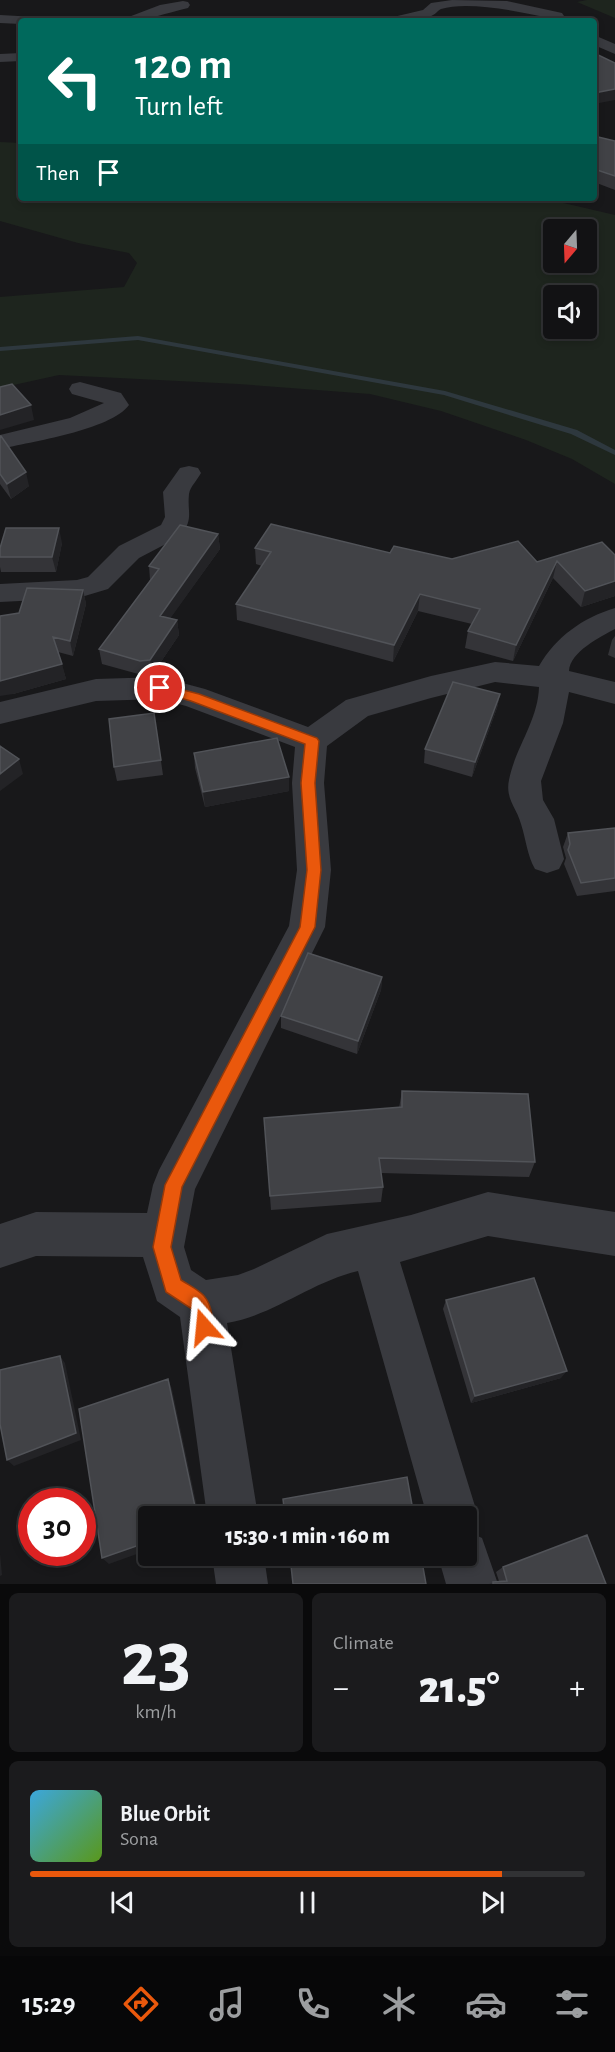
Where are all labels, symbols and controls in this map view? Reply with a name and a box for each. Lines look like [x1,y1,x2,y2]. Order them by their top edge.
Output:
icon: left [36,42,114,120]
text: 120 m [135,44,232,86]
text: Turn left [135,93,223,120]
icon: arrive [92,156,125,189]
text: Then [36,162,80,184]
north arrow [543,219,597,273]
map controls [543,219,597,339]
button: sound [543,285,597,339]
pin [134,662,185,713]
icon: arrive [143,671,176,704]
position arrow [172,1295,236,1359]
speed limit sign: 30 [18,1488,96,1566]
text: 15:30 · 1 min · 160 m [225,1525,390,1547]
text: 23 [121,1622,191,1700]
text: Climate [333,1633,394,1653]
text: 21.5° [418,1666,500,1711]
text: − [333,1672,349,1705]
text: + [569,1672,585,1705]
text: km/h [135,1702,177,1722]
text: Blue Orbit [120,1803,210,1825]
text: Sona [120,1829,158,1849]
icon: previous [106,1886,139,1919]
icon: pause [291,1886,324,1919]
icon: next [476,1886,509,1919]
icon: directions [120,1983,162,2025]
icon: music [206,1983,248,2025]
icon: phone [292,1983,334,2025]
icon: climate [378,1983,420,2025]
icon: car [465,1983,507,2025]
icon: filters [551,1983,593,2025]
text: 15:29 [22,1990,75,2017]

